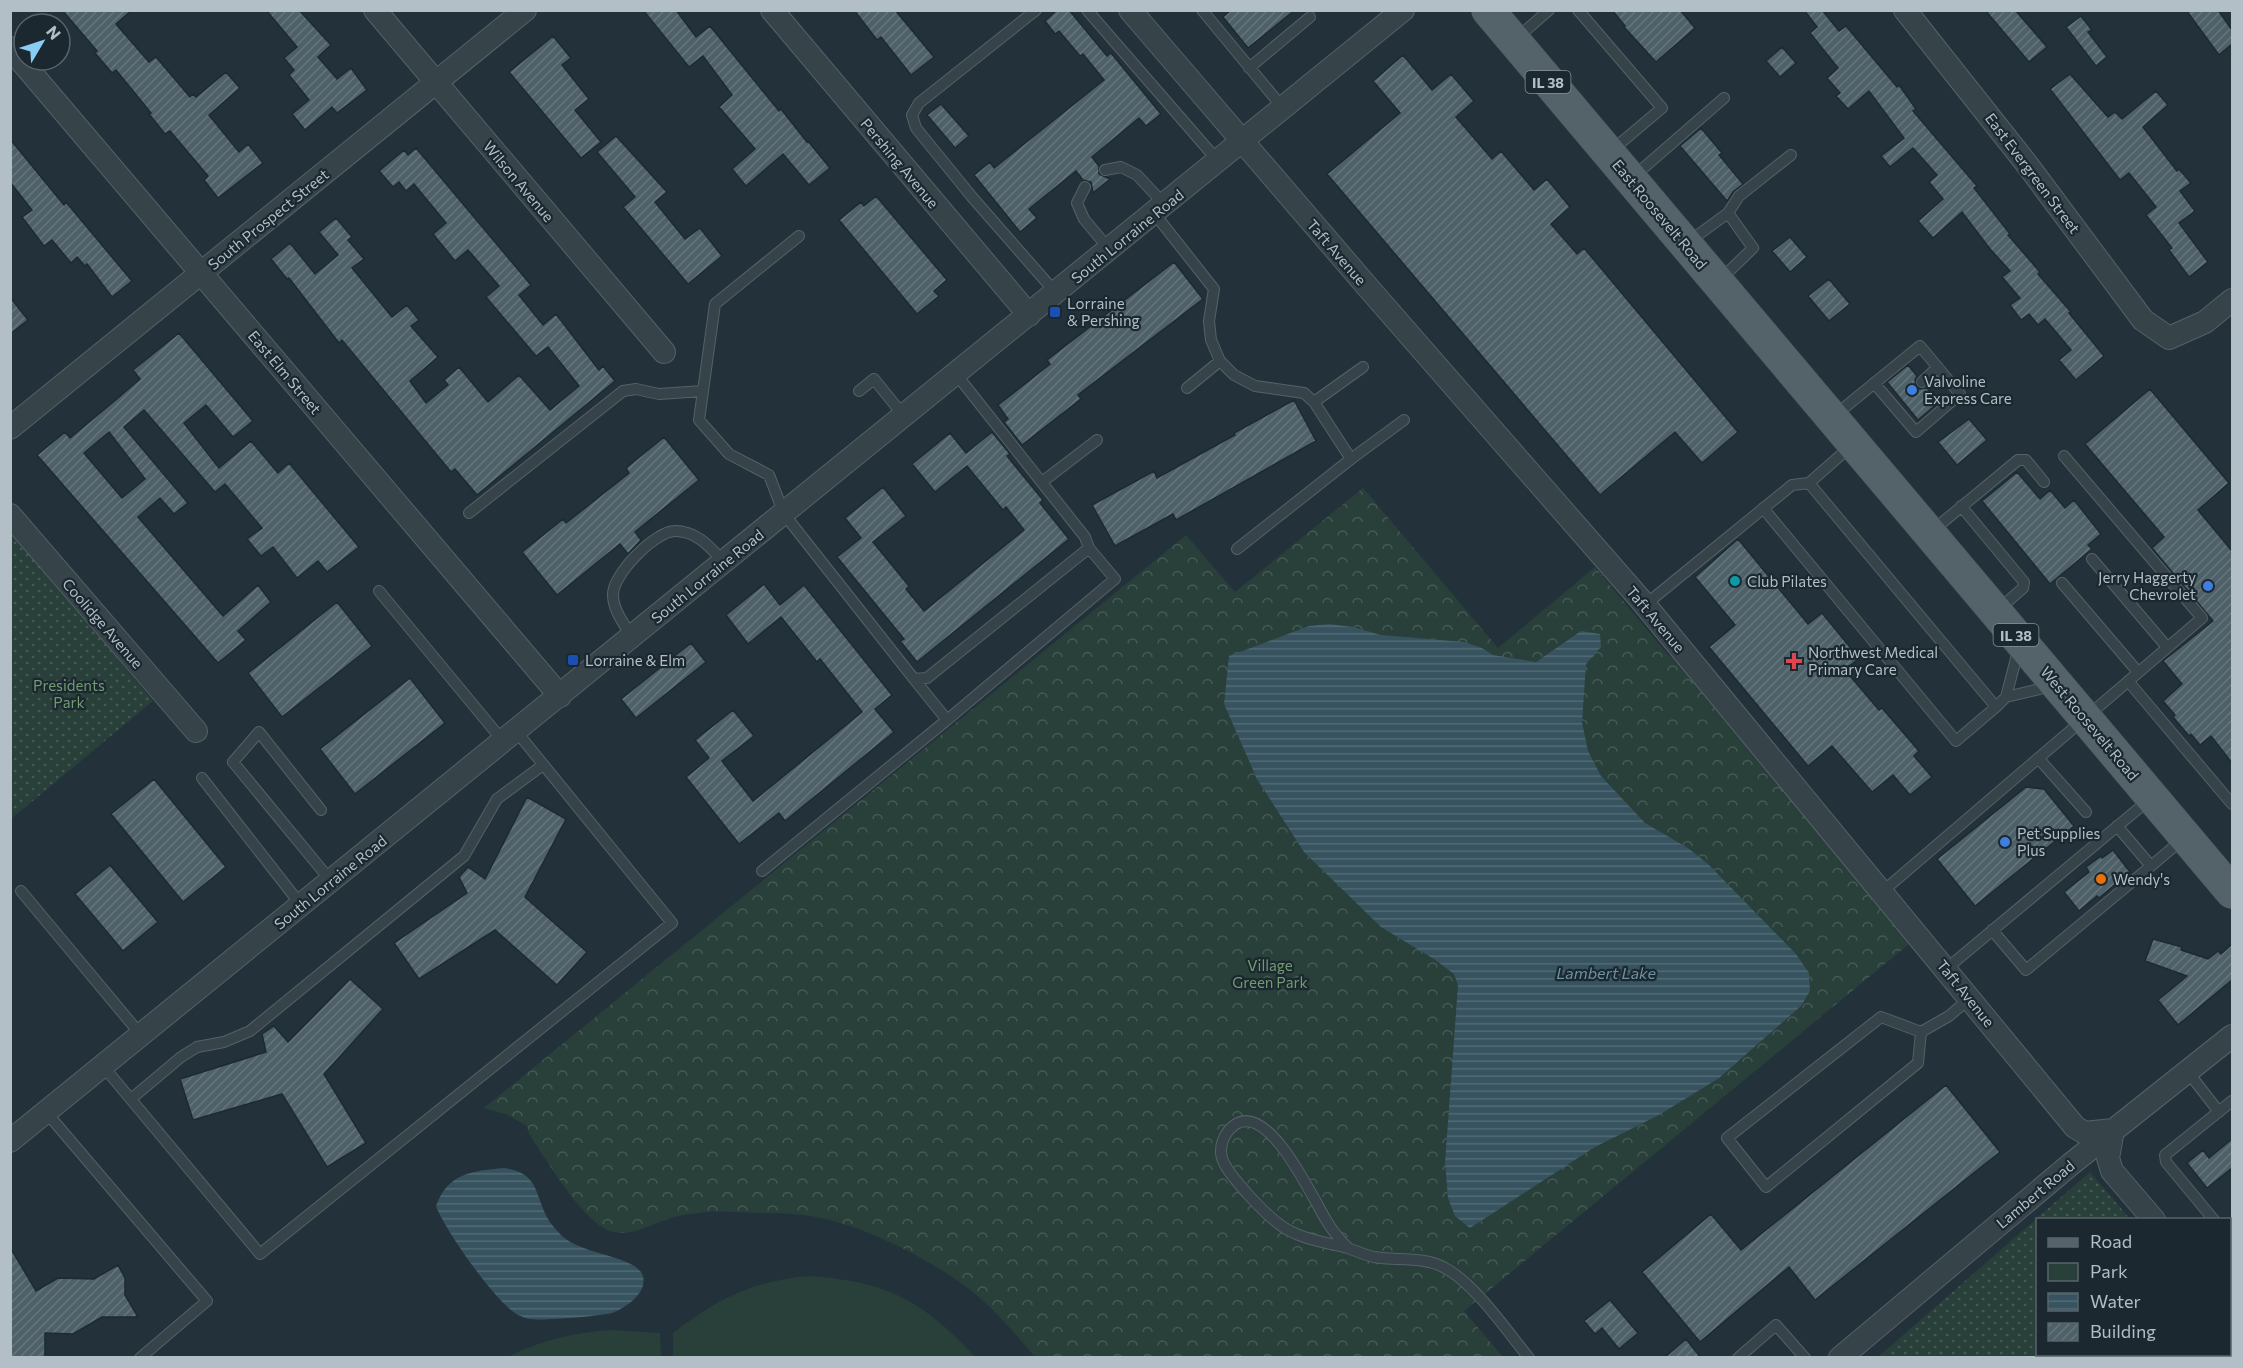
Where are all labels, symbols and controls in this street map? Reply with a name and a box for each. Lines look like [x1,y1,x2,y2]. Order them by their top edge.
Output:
north arrow [12,12,72,72]
text: N [43,22,65,43]
road number: IL 38 [1526,71,1570,93]
street label: East Evergreen Street [1982,109,2084,237]
street label: Pershing Avenue [857,114,943,212]
street label: Wilson Avenue [480,137,558,225]
street label: East Roosevelt Road [1609,155,1711,273]
street label: South Prospect Street [204,165,332,273]
street label: South Lorraine Road [1067,185,1187,287]
street label: Taft Avenue [1304,215,1370,289]
place label: Lorraine & Pershing [1067,294,1140,329]
marker: Lorraine & Pershing [1048,305,1062,319]
street label: East Elm Street [245,327,325,417]
place label: Valvoline Express Care [1924,372,2012,407]
marker: Valvoline Express Care [1905,383,1919,397]
street label: South Lorraine Road [647,525,767,627]
place label: Jerry Haggerty Chevrolet [2098,568,2196,603]
place label: Club Pilates [1747,572,1827,590]
street label: Coolidge Avenue [59,574,147,672]
marker: Club Pilates [1728,574,1742,588]
marker: Jerry Haggerty Chevrolet [2201,579,2215,593]
street label: Taft Avenue [1623,582,1689,656]
road number: IL 38 [1994,624,2038,646]
place label: Northwest Medical Primary Care [1808,643,1938,678]
place label: Lorraine & Elm [585,651,685,669]
marker: Northwest Medical Primary Care [1785,652,1803,670]
marker: Lorraine & Elm [566,653,580,667]
street label: West Roosevelt Road [2037,662,2143,784]
park label: Presidents Park [33,676,105,711]
place label: Pet Supplies Plus [2017,824,2100,859]
street label: South Lorraine Road [270,831,390,933]
marker: Pet Supplies Plus [1998,835,2012,849]
place label: Wendy's [2113,870,2170,888]
marker: Wendy's [2094,872,2108,886]
park label: Village Green Park [1232,956,1308,991]
street label: Taft Avenue [1933,956,1999,1030]
water label: Lambert Lake [1556,963,1656,982]
street label: Lambert Road [1992,1156,2078,1232]
legend [2036,1218,2231,1356]
text: Road [2090,1230,2132,1252]
text: Park [2090,1260,2128,1282]
text: Water [2090,1290,2141,1312]
text: Building [2090,1320,2156,1342]

